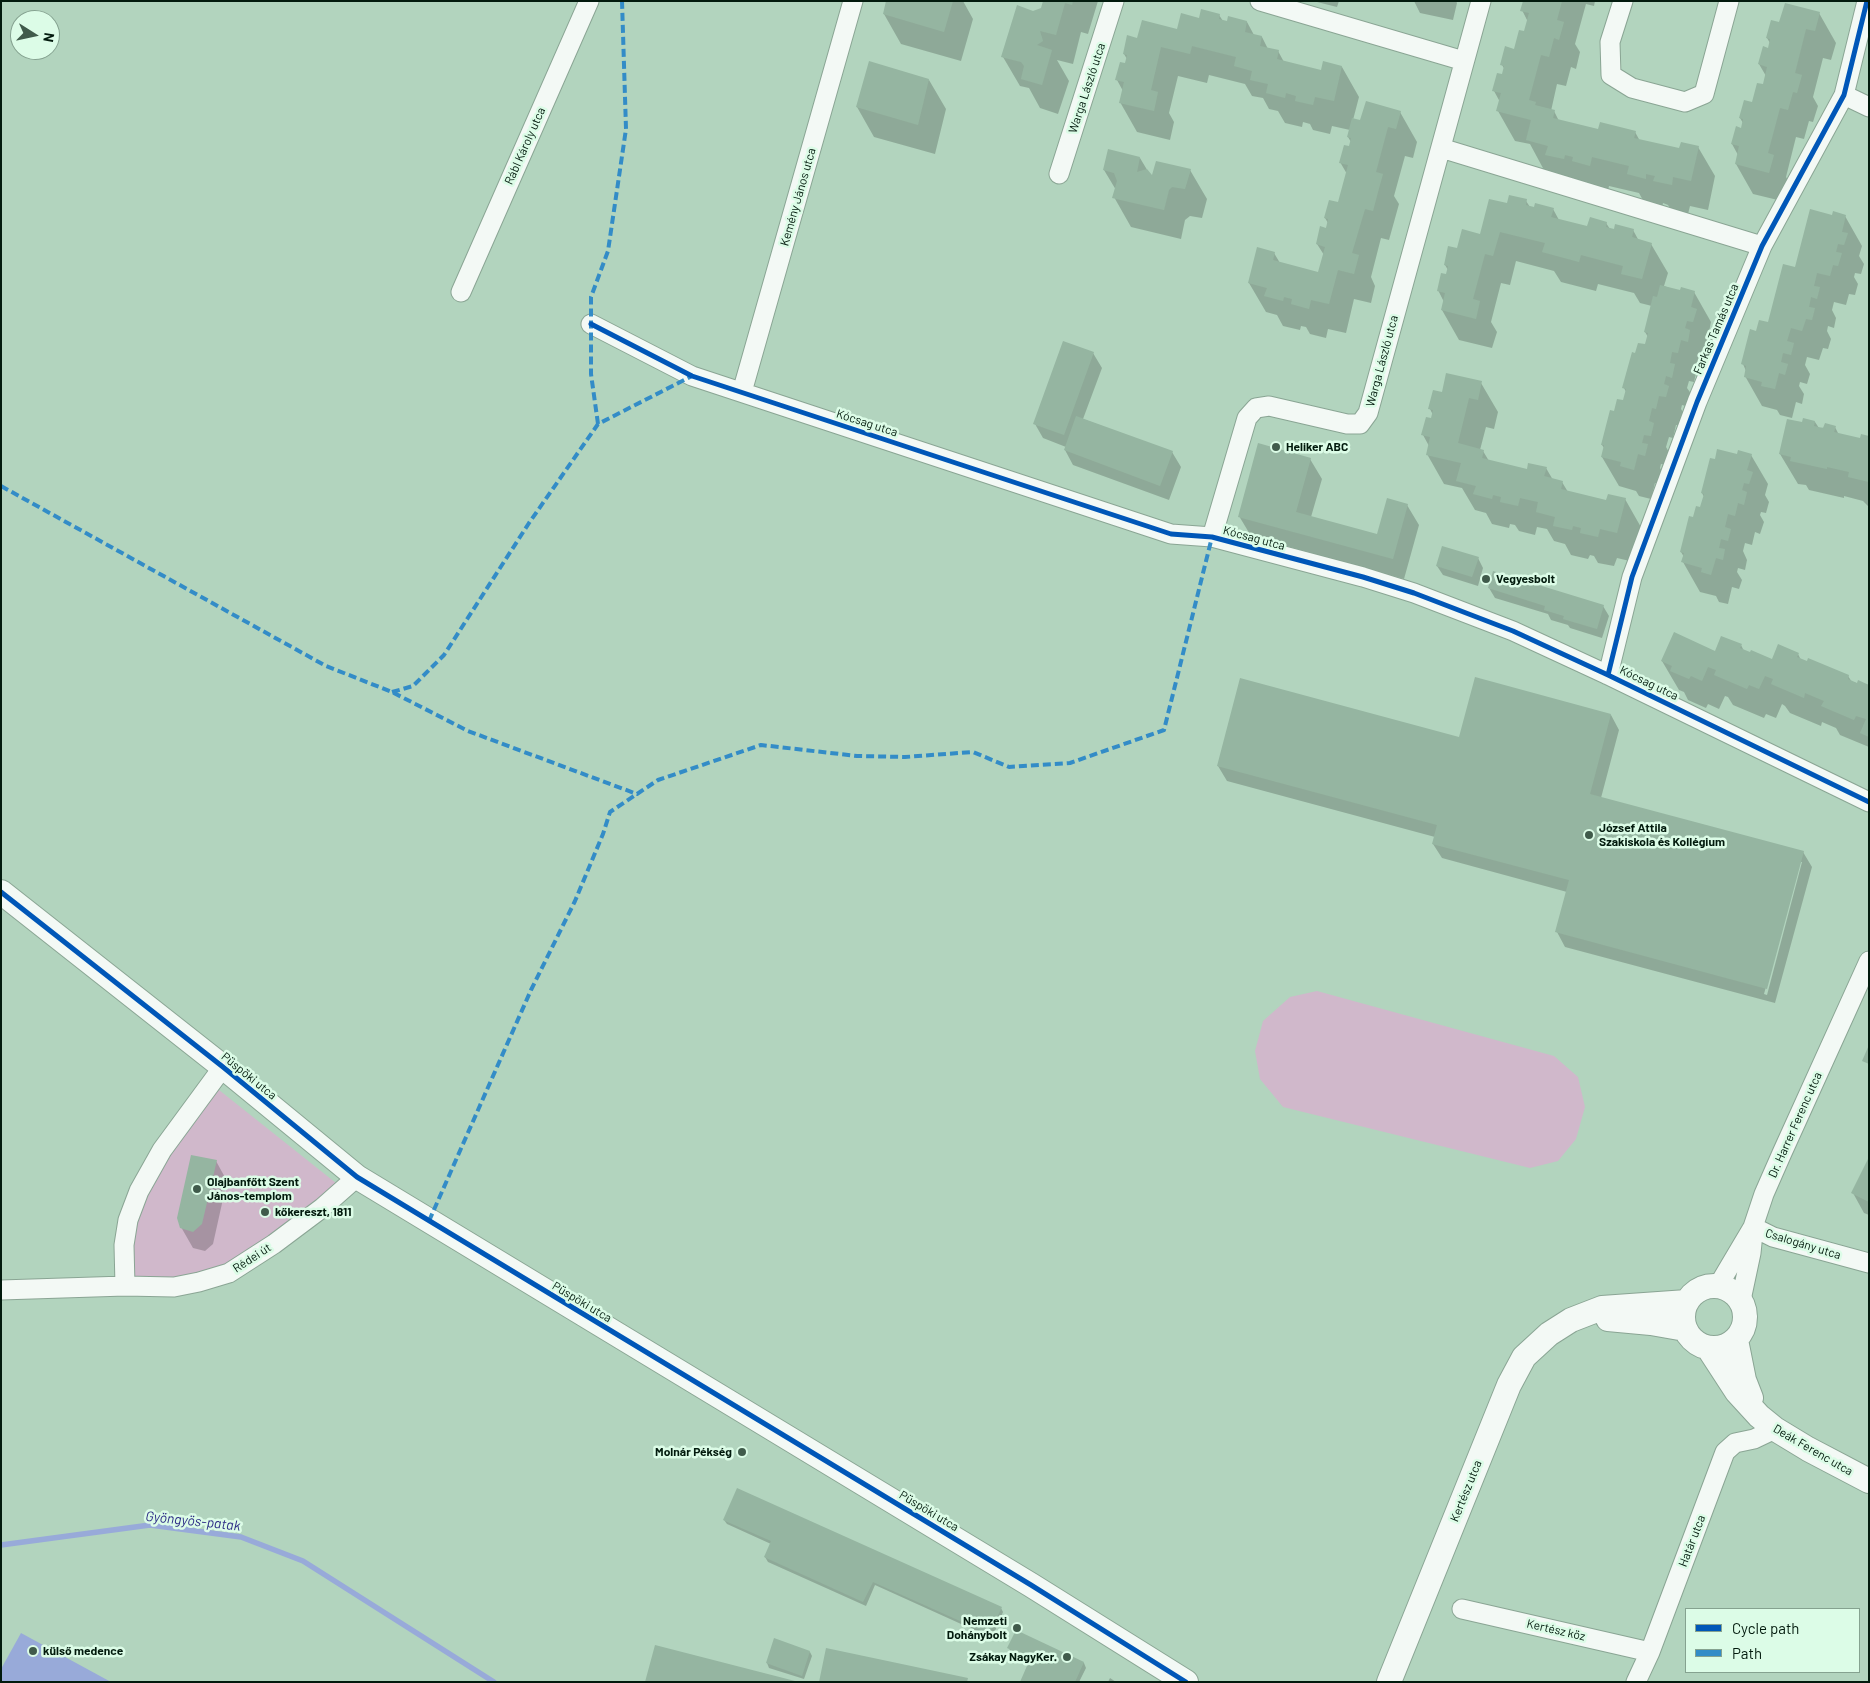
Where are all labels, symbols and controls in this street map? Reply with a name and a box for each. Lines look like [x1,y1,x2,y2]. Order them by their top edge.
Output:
north arrow [10,10,60,60]
text: N [40,31,58,44]
street label: Warga László utca [1066,41,1108,135]
street label: Rábl Károly utca [502,105,548,187]
street label: Kemény János utca [777,146,819,248]
street label: Farkas Tamás utca [1690,281,1742,377]
street label: Warga László utca [1363,314,1401,408]
street label: Kócsag utca [835,406,899,440]
place label: Heliker ABC [1286,440,1348,454]
marker: Heliker ABC [1270,441,1282,453]
street label: Kócsag utca [1221,523,1287,553]
place label: Vegyesbolt [1496,572,1555,586]
marker: Vegyesbolt [1480,573,1492,585]
street label: Kócsag utca [1617,663,1681,703]
place label: József Attila Szakiskola és Kollégium [1599,821,1725,849]
marker: József Attila Szakiskola és Kollégium [1583,829,1595,841]
street label: Püspöki utca [219,1049,279,1103]
street label: Dr. Harrer Ferenc utca [1765,1070,1825,1180]
place label: Olajbanfőtt Szent János-templom [207,1175,299,1203]
marker: Olajbanfőtt Szent János-templom [191,1183,203,1195]
place label: kőkereszt, 1811 [275,1205,352,1219]
marker: kőkereszt, 1811 [259,1206,271,1218]
street label: Csalogány utca [1763,1226,1843,1262]
street label: Rédei út [230,1240,274,1276]
street label: Püspöki utca [550,1279,614,1325]
street label: Deák Ferenc utca [1771,1421,1855,1479]
place label: Molnár Pékség [655,1445,732,1459]
marker: Molnár Pékség [736,1446,748,1458]
street label: Kertész utca [1447,1458,1485,1524]
street label: Püspöki utca [897,1488,961,1534]
water label: Gyöngyös-patak [145,1508,241,1534]
street label: Határ utca [1676,1513,1708,1569]
legend [1685,1608,1860,1673]
place label: Nemzeti Dohánybolt [947,1614,1007,1642]
street label: Kertész köz [1525,1616,1587,1644]
text: Cycle path [1732,1619,1799,1637]
marker: Nemzeti Dohánybolt [1011,1622,1023,1634]
place label: külső medence [43,1644,123,1658]
text: Path [1732,1644,1762,1662]
marker: külső medence [27,1645,39,1657]
place label: Zsákay NagyKer. [969,1650,1057,1664]
marker: Zsákay NagyKer. [1061,1651,1073,1663]

